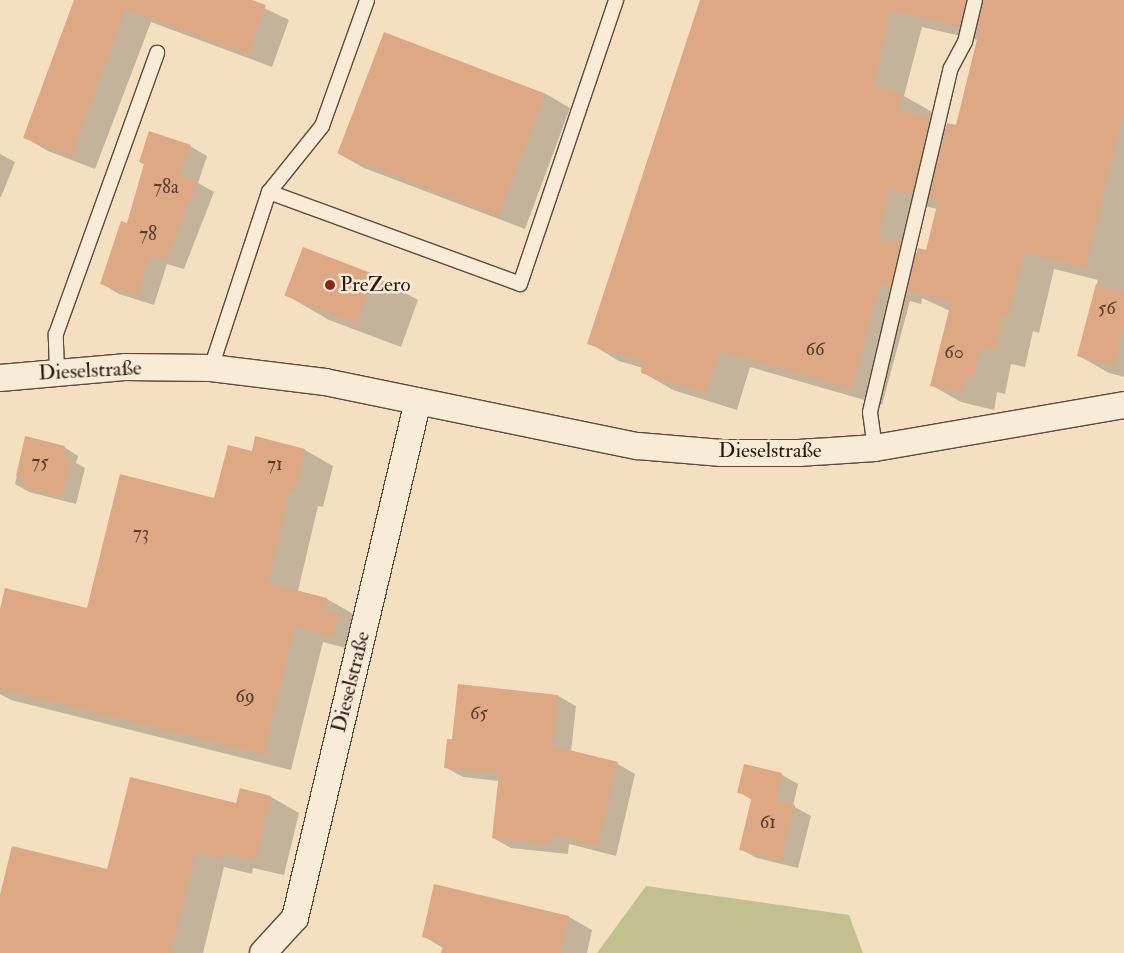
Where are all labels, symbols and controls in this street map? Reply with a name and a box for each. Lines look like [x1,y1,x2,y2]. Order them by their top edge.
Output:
house number: 78a [153,177,179,199]
house number: 78 [139,224,157,246]
place label: PreZero [340,272,411,298]
marker: PreZero [324,279,336,291]
house number: 56 [1098,298,1116,320]
house number: 66 [805,339,825,361]
house number: 60 [944,342,964,364]
street label: Dieselstraße [38,356,142,386]
street label: Dieselstraße [718,438,822,464]
house number: 75 [31,452,49,474]
house number: 71 [267,454,283,476]
house number: 73 [133,523,149,545]
street label: Dieselstraße [326,629,376,735]
house number: 69 [235,686,255,708]
house number: 65 [470,703,488,725]
house number: 61 [760,812,776,834]

